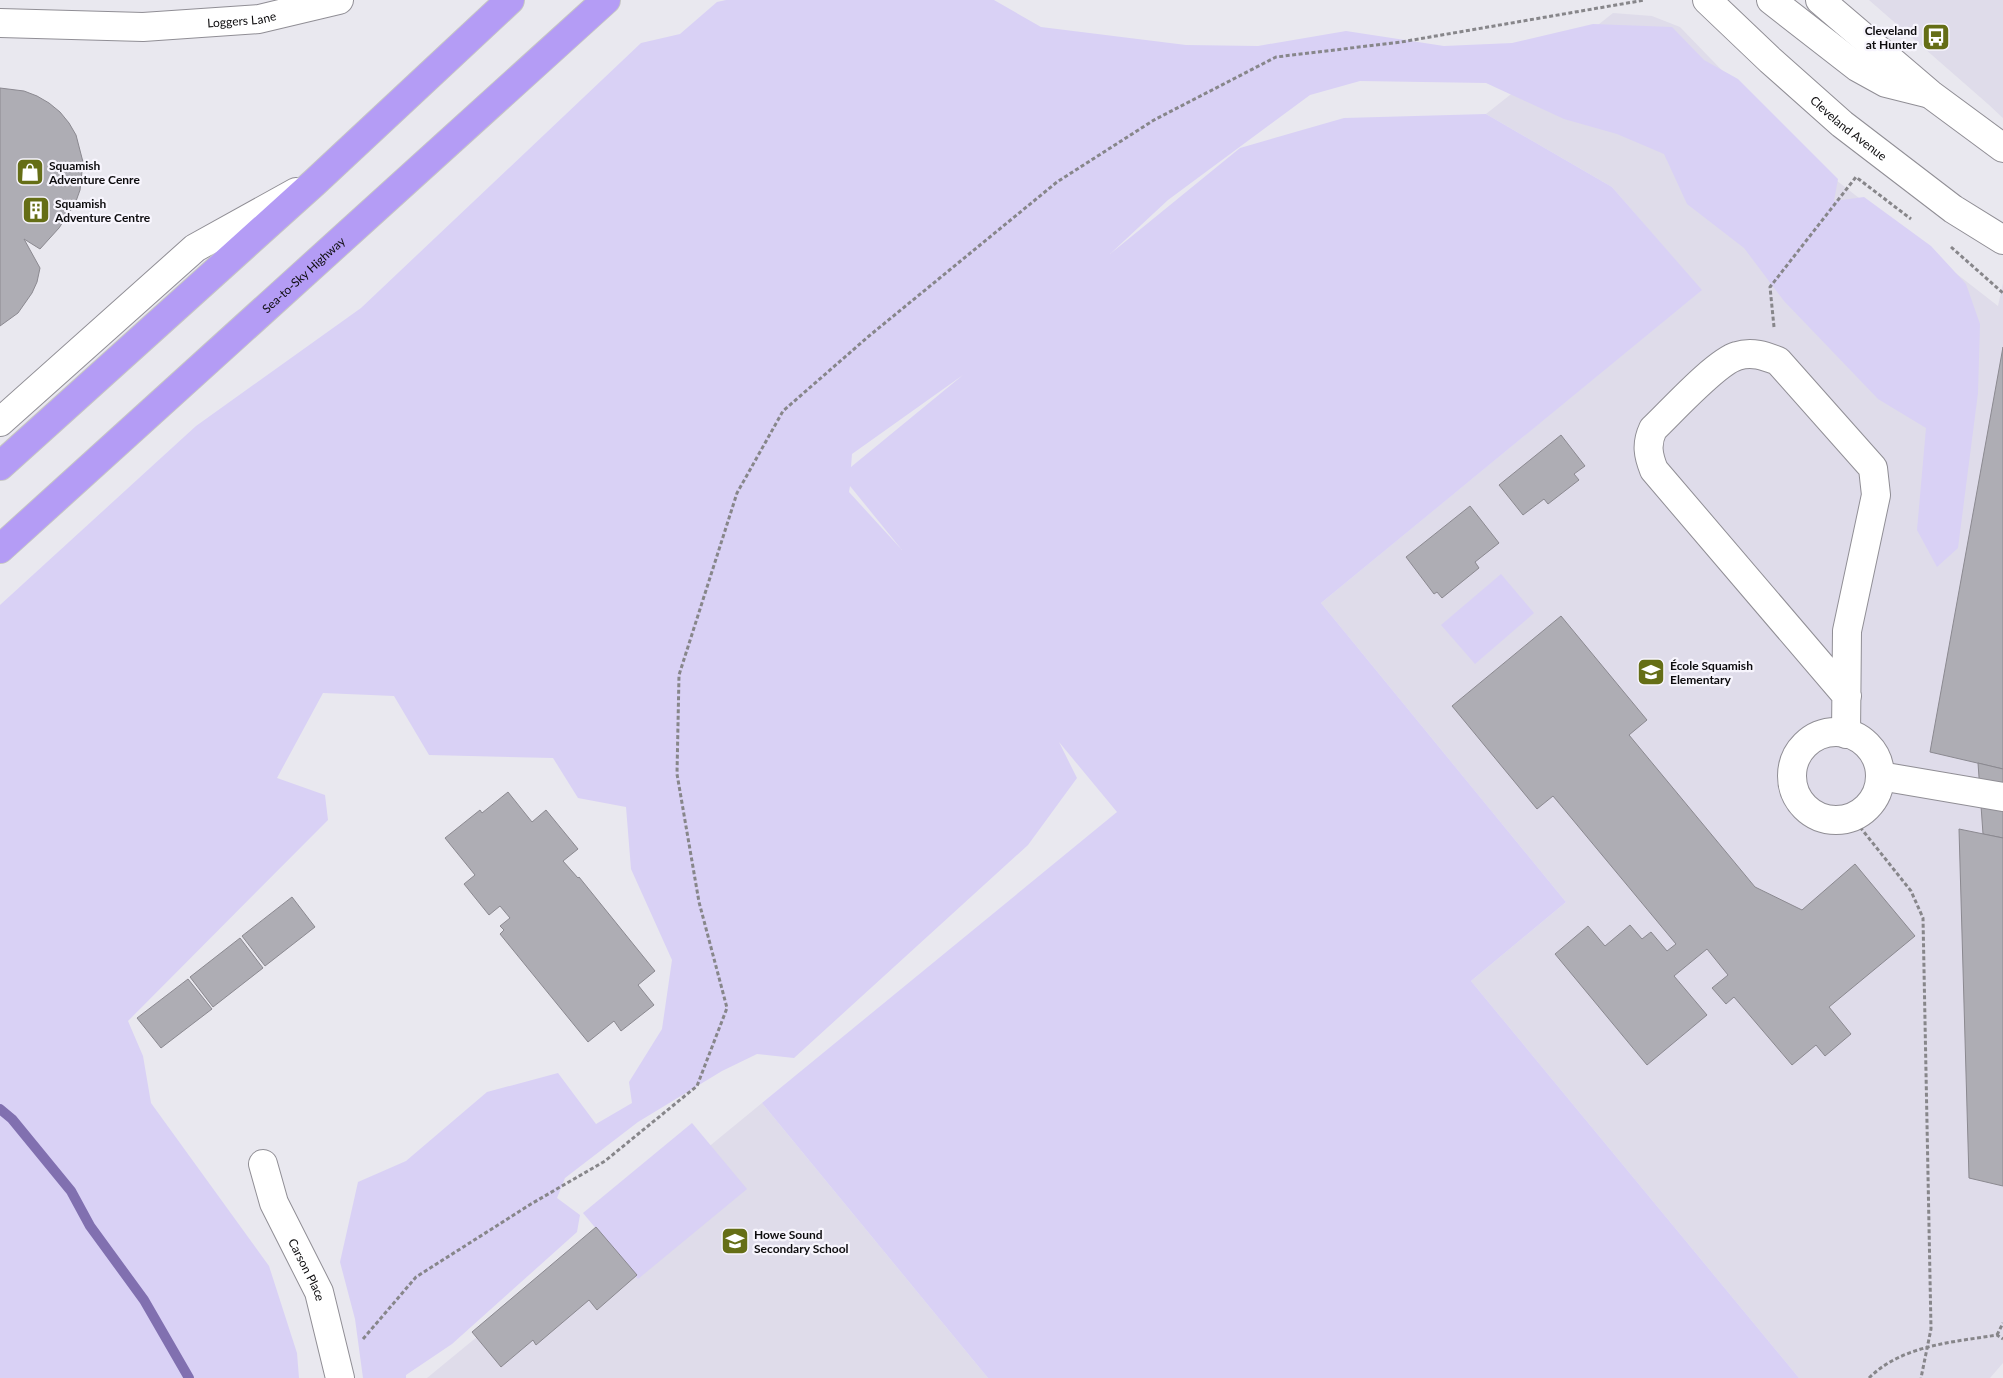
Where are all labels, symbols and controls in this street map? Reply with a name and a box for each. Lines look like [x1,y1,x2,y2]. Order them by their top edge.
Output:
street label: Loggers Lane [207,8,277,30]
bus stop icon: Cleveland at Hunter [1921,22,1951,52]
place label: Cleveland at Hunter [1865,23,1918,52]
street label: Cleveland Avenue [1808,92,1890,163]
shop icon: Squamish Adventure Cenre [15,157,45,187]
place label: Squamish Adventure Cenre [48,158,140,187]
building icon: Squamish Adventure Centre [21,195,51,225]
place label: Squamish Adventure Centre [54,196,151,225]
street label: Sea-to-Sky Highway [259,233,348,316]
school or university icon: École Squamish Elementary [1636,657,1666,687]
place label: École Squamish Elementary [1670,658,1753,687]
school or university icon: Howe Sound Secondary School [720,1226,750,1256]
place label: Howe Sound Secondary School [754,1227,849,1256]
street label: Carson Place [286,1236,328,1302]

